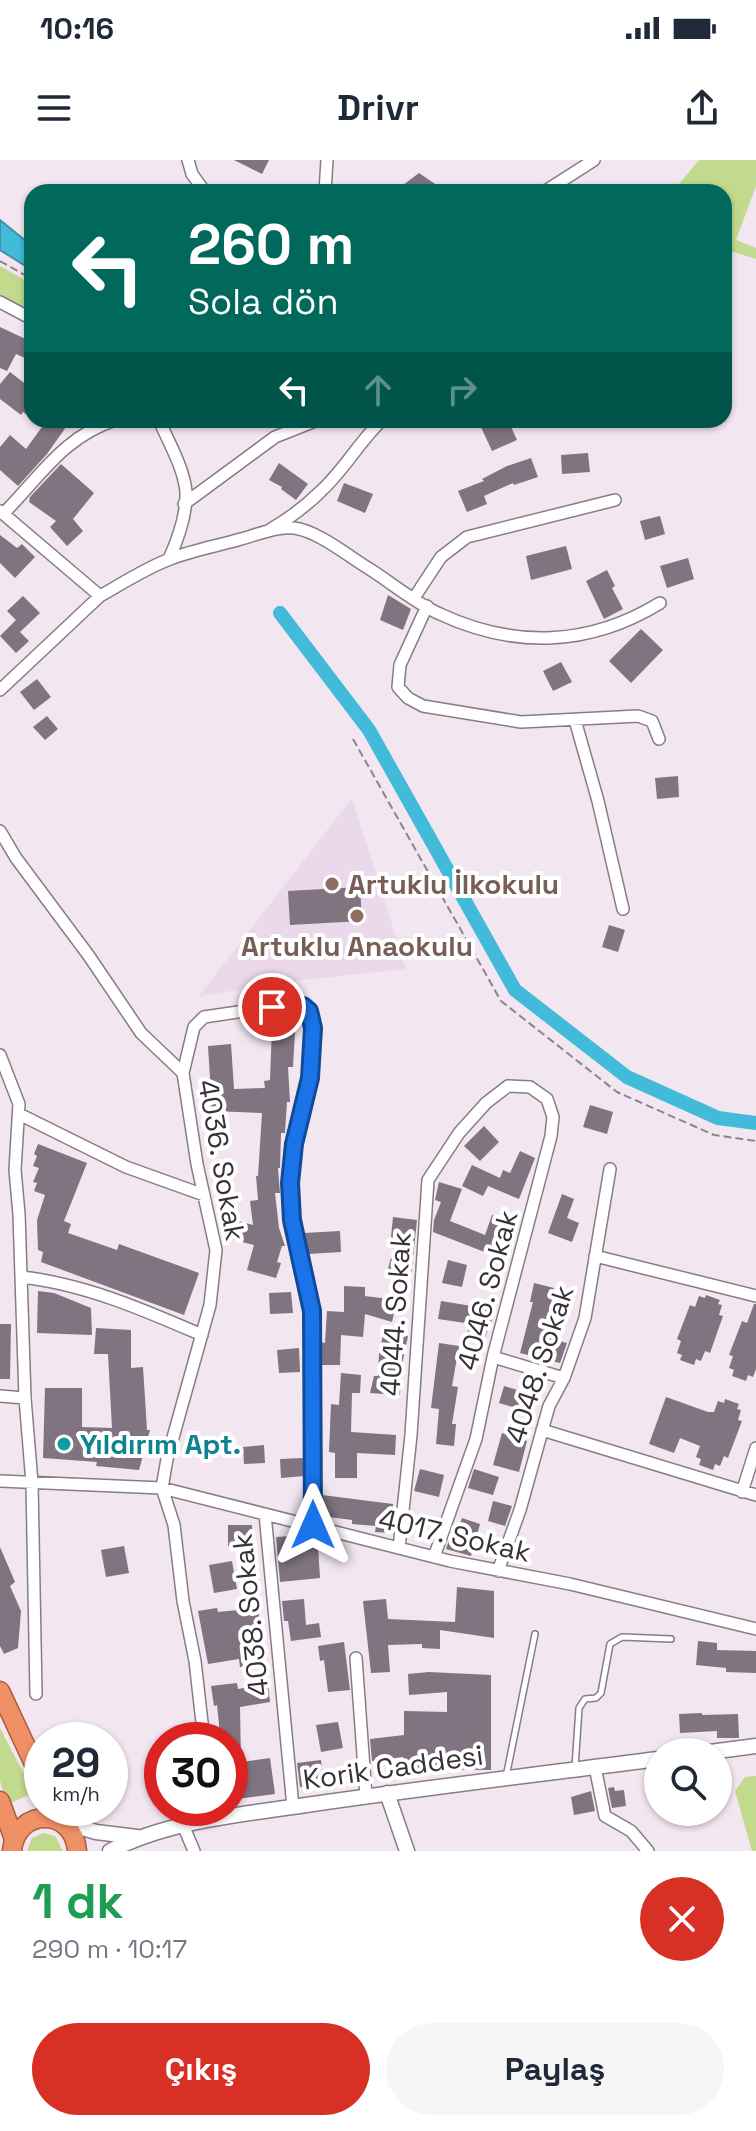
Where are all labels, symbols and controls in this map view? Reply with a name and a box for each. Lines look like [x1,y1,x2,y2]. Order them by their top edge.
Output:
text: 10:16 [40,9,114,48]
text: Drivr [337,85,419,131]
icon: menu [32,86,76,130]
icon: share [680,86,724,130]
text: 260 m [188,209,354,280]
icon: left [56,216,160,320]
text: Sola dön [188,279,339,325]
icon: left [272,368,316,412]
icon: ahead [356,368,400,412]
icon: right [440,368,484,412]
place label: Artuklu İlkokulu [348,866,559,902]
marker: Artuklu İlkokulu [323,875,341,893]
marker: Artuklu Anaokulu [348,907,366,925]
place label: Artuklu Anaokulu [241,928,473,964]
pin [238,973,306,1041]
icon: arrive [250,985,294,1029]
street label: 4036. Sokak [190,1077,254,1243]
street label: 4046. Sokak [448,1206,526,1374]
street label: 4044. Sokak [371,1231,419,1397]
street label: 4048. Sokak [497,1280,581,1448]
place label: Yıldırım Apt. [80,1426,241,1462]
marker: Yıldırım Apt. [55,1435,73,1453]
position arrow [271,1483,355,1567]
street label: 4017. Sokak [376,1500,534,1570]
street label: 4038. Sokak [224,1532,276,1698]
speed limit sign: 30 [144,1722,248,1826]
street label: Korik Caddesi [301,1737,485,1797]
text: 29 [52,1738,100,1789]
map controls [644,1738,732,1826]
button: search [644,1738,732,1826]
text: km/h [52,1781,100,1807]
text: 1 dk [32,1871,124,1932]
button: close [640,1877,724,1961]
text: 290 m · 10:17 [32,1932,187,1966]
button: Çıkış [32,2023,370,2115]
button: Paylaş [386,2023,724,2115]

